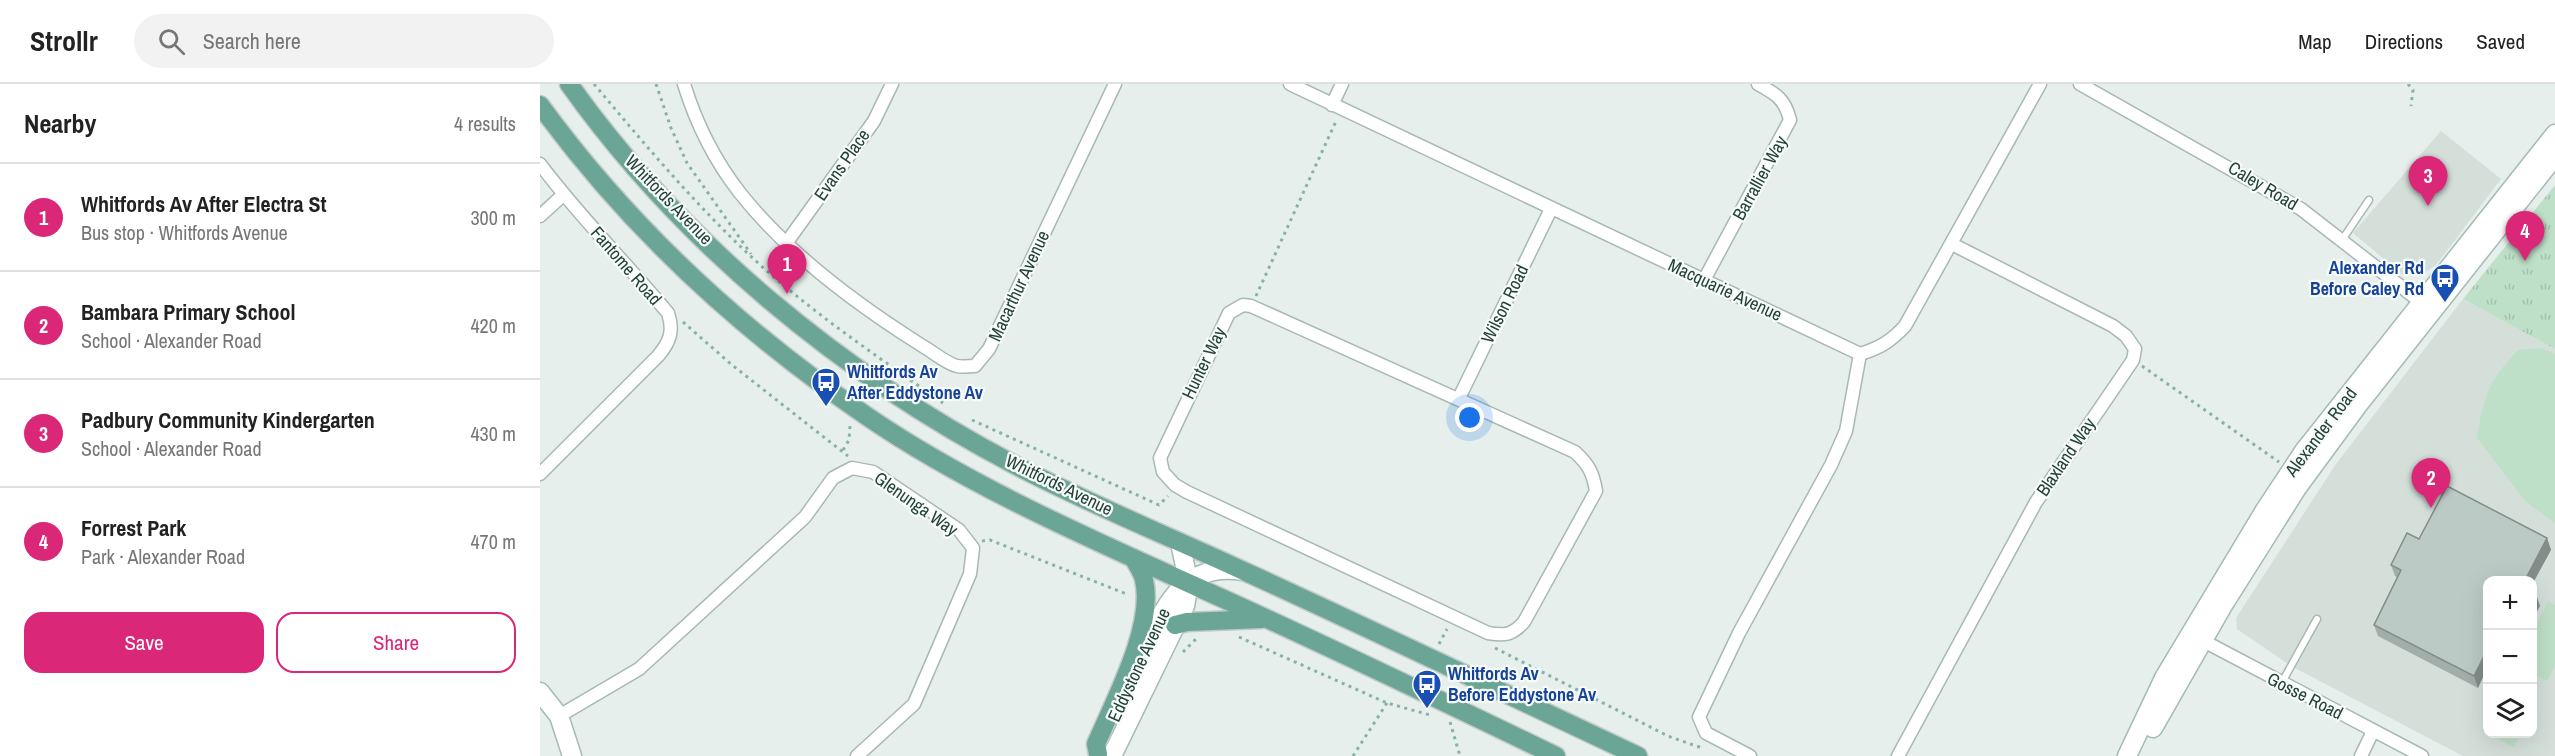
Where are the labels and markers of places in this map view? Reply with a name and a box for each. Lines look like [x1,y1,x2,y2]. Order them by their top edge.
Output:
pin: 3 [2408,156,2448,206]
pin: 4 [2506,212,2544,261]
pin: 1 [768,244,806,294]
place label: Alexander Rd Before Caley Rd [2310,255,2424,301]
bus stop icon: Alexander Rd Before Caley Rd [2429,262,2461,304]
place label: Whitfords Av After Eddystone Av [847,359,984,405]
bus stop icon: Whitfords Av After Eddystone Av [810,366,842,408]
pin: 2 [2412,458,2450,508]
place label: Whitfords Av Before Eddystone Av [1448,661,1597,707]
bus stop icon: Whitfords Av Before Eddystone Av [1411,668,1443,710]

